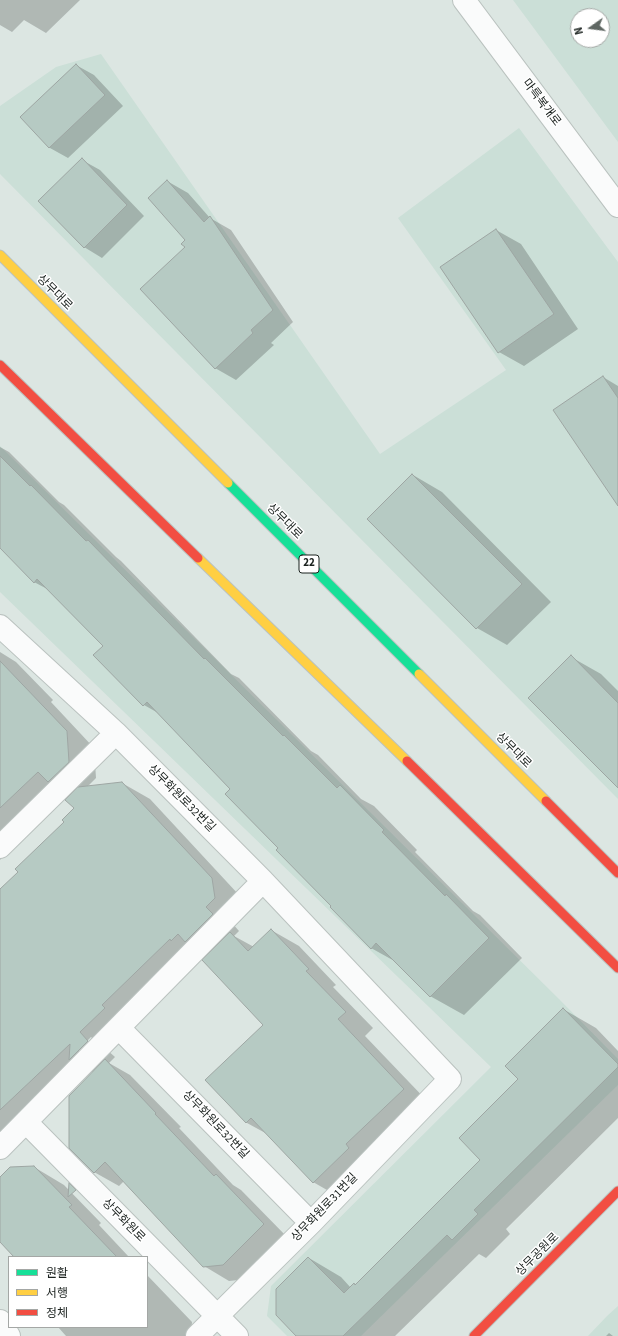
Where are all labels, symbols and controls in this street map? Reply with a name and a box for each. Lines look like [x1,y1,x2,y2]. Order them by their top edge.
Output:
north arrow [570,8,610,48]
text: N [571,25,587,36]
street label: 마륵복개로 [519,77,563,129]
street label: 상무대로 [33,272,75,314]
street label: 상무대로 [263,501,305,543]
road number: 22 [299,555,319,573]
street label: 상무대로 [492,730,534,772]
street label: 상무화원로32번길 [144,762,218,836]
street label: 상무화원로32번길 [179,1088,251,1162]
street label: 상무화원로31번길 [289,1171,361,1245]
street label: 상무화원로 [98,1196,148,1246]
street label: 상무공원로 [513,1230,563,1280]
legend [8,1256,148,1328]
text: 원활 [46,1265,68,1282]
text: 서행 [46,1285,68,1302]
text: 정체 [46,1305,68,1322]

